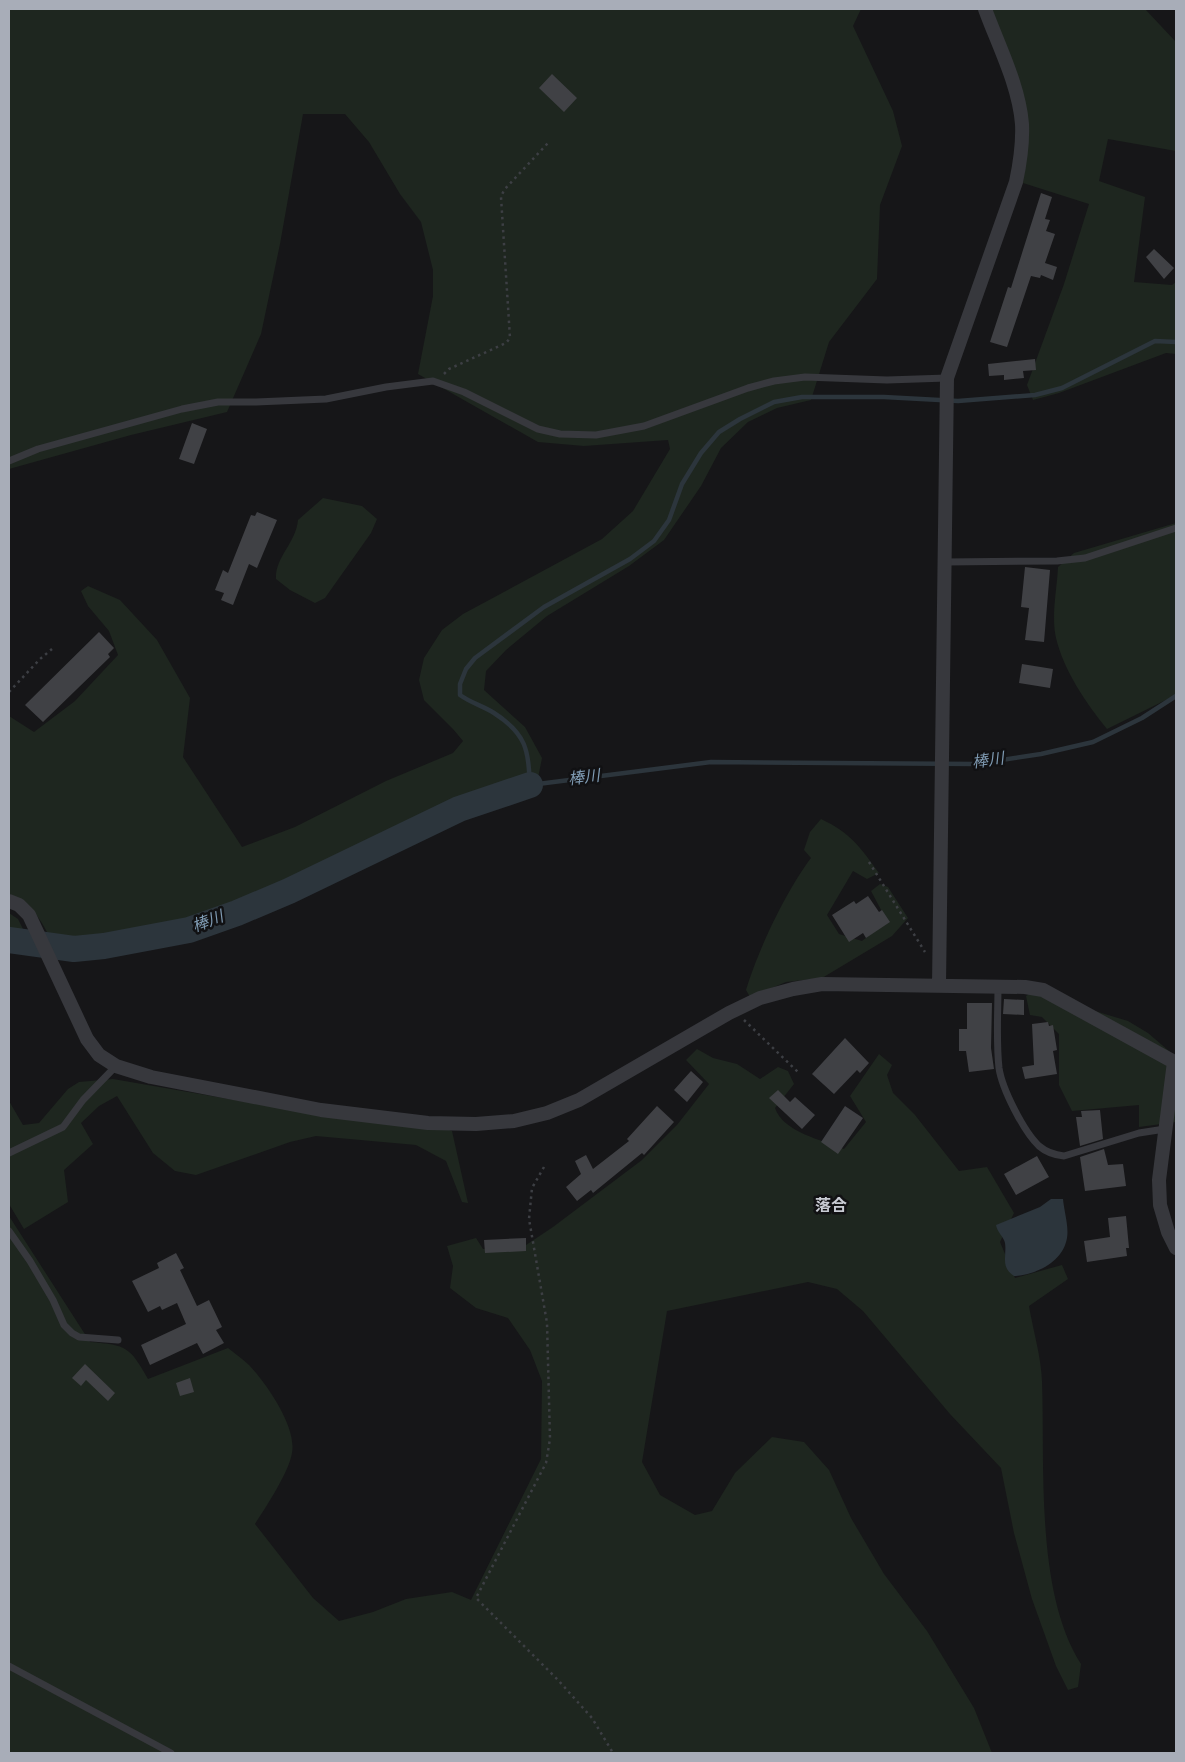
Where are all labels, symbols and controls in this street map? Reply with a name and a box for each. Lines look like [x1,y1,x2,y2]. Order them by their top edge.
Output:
water label: 棒川 [971,749,1007,773]
water label: 棒川 [567,766,603,789]
water label: 棒川 [190,907,228,937]
district label: 落合 [815,1197,847,1216]

